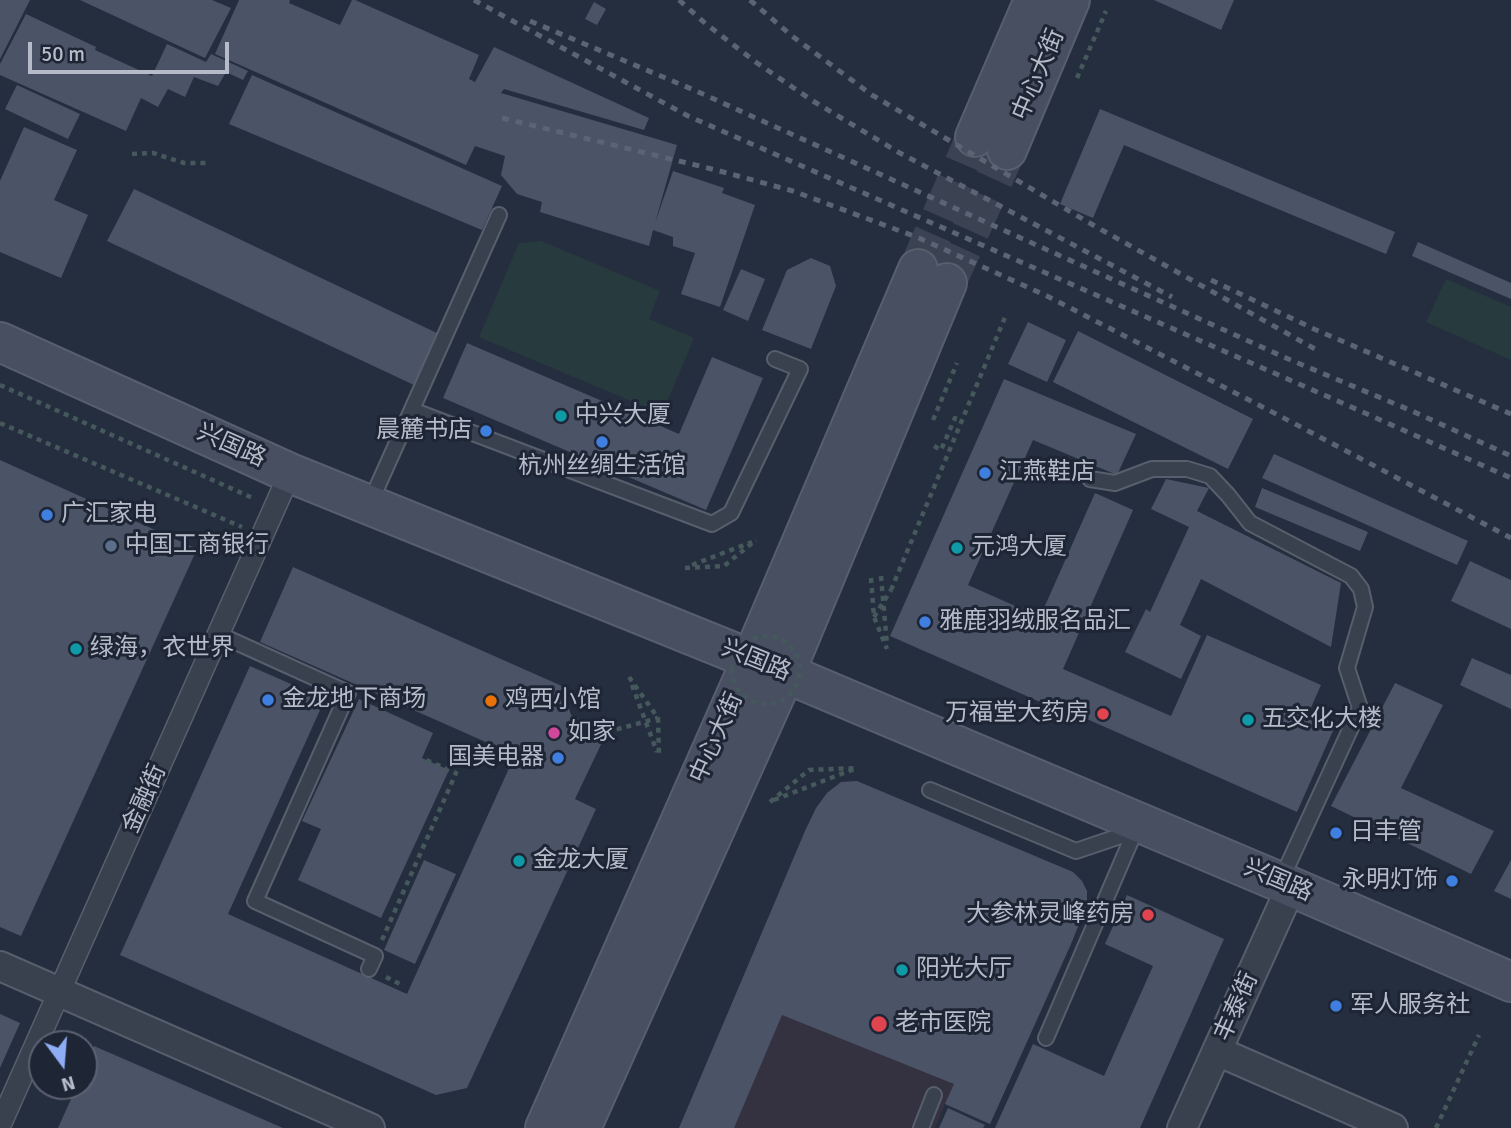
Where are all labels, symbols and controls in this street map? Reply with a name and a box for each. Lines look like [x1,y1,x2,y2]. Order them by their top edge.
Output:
street label: 中心大街 [1007,25,1071,125]
scale bar [32,28,233,72]
text: 50 m [41,41,85,67]
place label: 中兴大厦 [575,402,671,430]
marker: 中兴大厦 [553,408,569,424]
place label: 晨麓书店 [376,417,472,445]
street label: 兴国路 [192,418,270,474]
marker: 晨麓书店 [478,423,494,439]
marker: 杭州丝绸生活馆 [594,434,610,450]
place label: 杭州丝绸生活馆 [518,453,686,481]
place label: 江燕鞋店 [999,459,1095,487]
marker: 江燕鞋店 [977,465,993,481]
place label: 广汇家电 [61,501,157,529]
marker: 广汇家电 [39,507,55,523]
place label: 中国工商银行 [125,532,269,560]
place label: 元鸿大厦 [971,534,1067,562]
marker: 中国工商银行 [103,538,119,554]
marker: 元鸿大厦 [949,540,965,556]
place label: 雅鹿羽绒服名品汇 [939,608,1131,636]
marker: 雅鹿羽绒服名品汇 [917,614,933,630]
street label: 兴国路 [717,634,795,688]
place label: 绿海，衣世界 [90,635,234,663]
marker: 绿海，衣世界 [68,641,84,657]
place label: 金龙地下商场 [282,686,426,714]
place label: 鸡西小馆 [505,687,601,715]
street label: 中心大街 [684,688,750,788]
marker: 金龙地下商场 [260,692,276,708]
marker: 鸡西小馆 [483,693,499,709]
place label: 万福堂大药房 [945,700,1089,728]
marker: 万福堂大药房 [1095,706,1111,722]
place label: 五交化大楼 [1262,706,1382,734]
marker: 五交化大楼 [1240,712,1256,728]
place label: 如家 [568,719,616,747]
marker: 如家 [546,725,562,741]
place label: 国美电器 [448,744,544,772]
marker: 国美电器 [550,750,566,766]
street label: 金融街 [117,760,173,838]
place label: 日丰管 [1350,819,1422,847]
marker: 日丰管 [1328,825,1344,841]
place label: 金龙大厦 [533,847,629,875]
marker: 金龙大厦 [511,853,527,869]
street label: 兴国路 [1239,854,1317,908]
place label: 永明灯饰 [1342,867,1438,895]
marker: 永明灯饰 [1444,873,1460,889]
place label: 大参林灵峰药房 [966,901,1134,929]
marker: 大参林灵峰药房 [1140,907,1156,923]
place label: 阳光大厅 [916,956,1012,984]
marker: 阳光大厅 [894,962,910,978]
street label: 丰泰街 [1209,968,1265,1046]
place label: 军人服务社 [1350,992,1470,1020]
marker: 军人服务社 [1328,998,1344,1014]
place label: 老市医院 [895,1010,991,1038]
marker: 老市医院 [869,1014,889,1034]
north arrow [28,1030,98,1100]
text: N [59,1070,78,1097]

